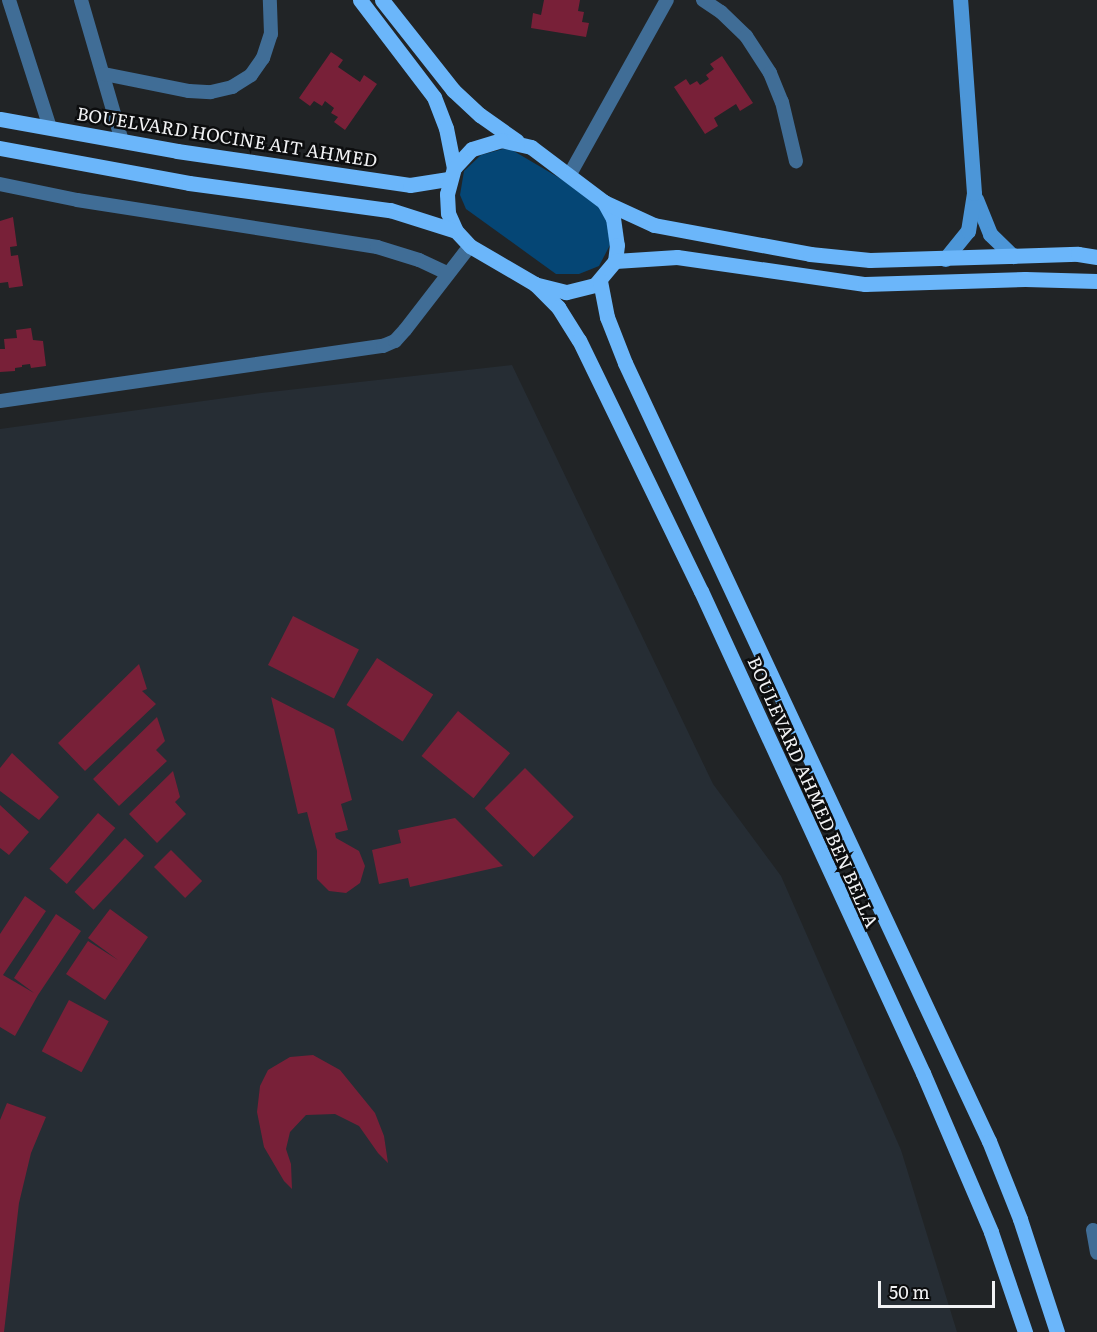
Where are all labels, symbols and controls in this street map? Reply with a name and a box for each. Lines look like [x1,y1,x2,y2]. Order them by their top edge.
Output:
street label: BOUELVARD HOCINE AIT AHMED [75,103,379,171]
street label: BOULEVARD AHMED BEN BELLA [743,653,883,931]
scale bar [881,1269,998,1307]
text: 50 m [889,1278,930,1305]

